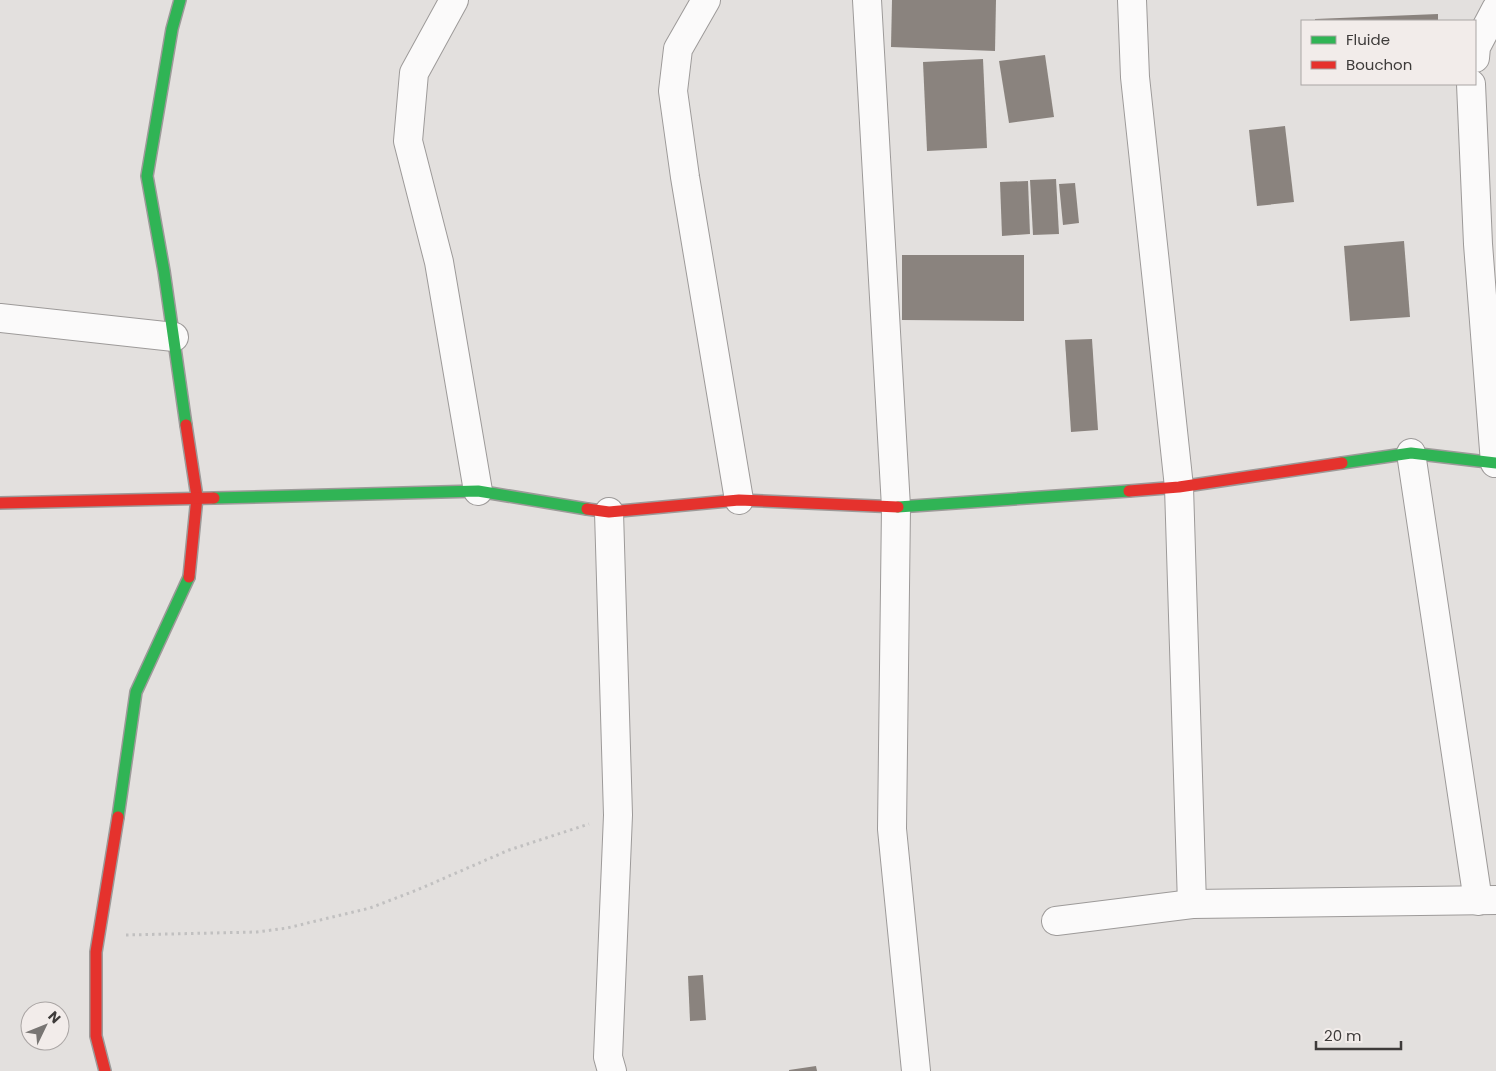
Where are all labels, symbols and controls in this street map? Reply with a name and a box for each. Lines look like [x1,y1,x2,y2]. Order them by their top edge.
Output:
legend [1301,20,1476,85]
text: Fluide [1346,29,1390,50]
text: Bouchon [1346,54,1412,75]
north arrow [20,1001,70,1051]
text: N [44,1006,65,1028]
scale bar [1316,1018,1401,1050]
text: 20 m [1324,1025,1362,1046]

